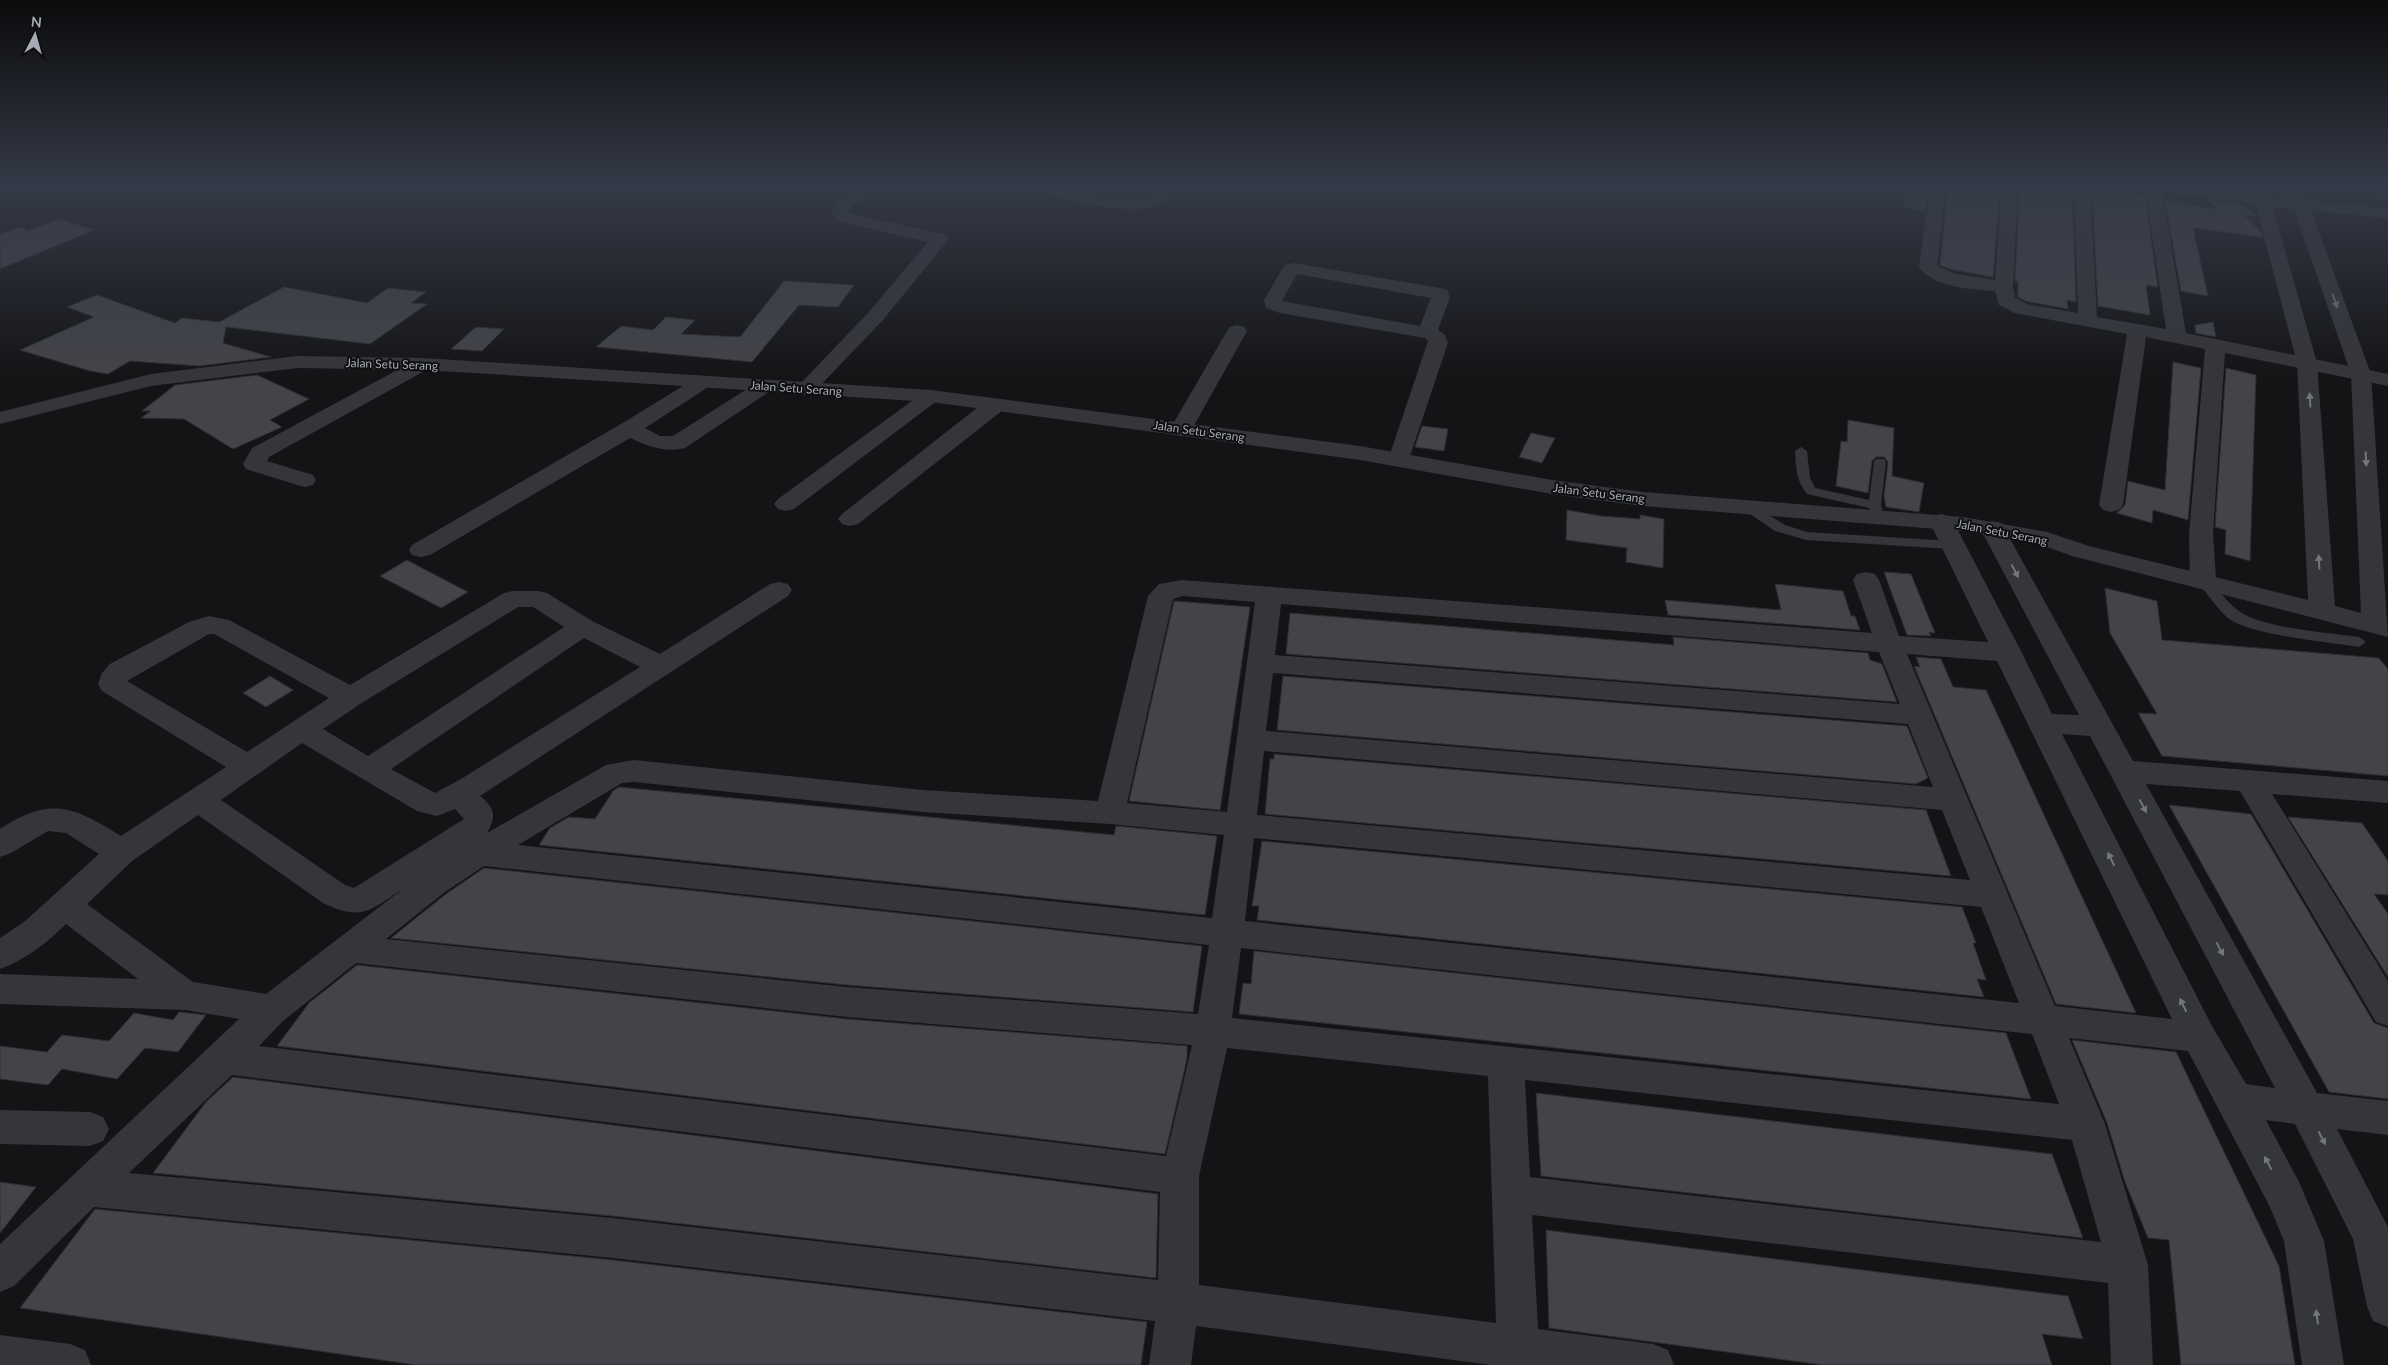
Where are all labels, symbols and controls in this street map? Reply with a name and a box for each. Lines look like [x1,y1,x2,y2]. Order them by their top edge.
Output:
north arrow [10,10,60,60]
text: N [30,13,43,31]
one-way arrow [2331,294,2339,309]
street label: Jalan Setu Serang [346,355,438,373]
street label: Jalan Setu Serang [749,377,843,399]
one-way arrow [2305,392,2313,408]
street label: Jalan Setu Serang [1152,417,1246,445]
one-way arrow [2362,451,2370,467]
street label: Jalan Setu Serang [1552,480,1646,506]
street label: Jalan Setu Serang [1955,516,2049,548]
one-way arrow [2315,554,2323,570]
one-way arrow [2011,564,2020,577]
one-way arrow [2139,799,2147,813]
one-way arrow [2107,852,2115,867]
one-way arrow [2216,941,2224,956]
one-way arrow [2178,998,2186,1012]
one-way arrow [2318,1131,2326,1145]
one-way arrow [2264,1156,2272,1171]
one-way arrow [2313,1308,2321,1324]

